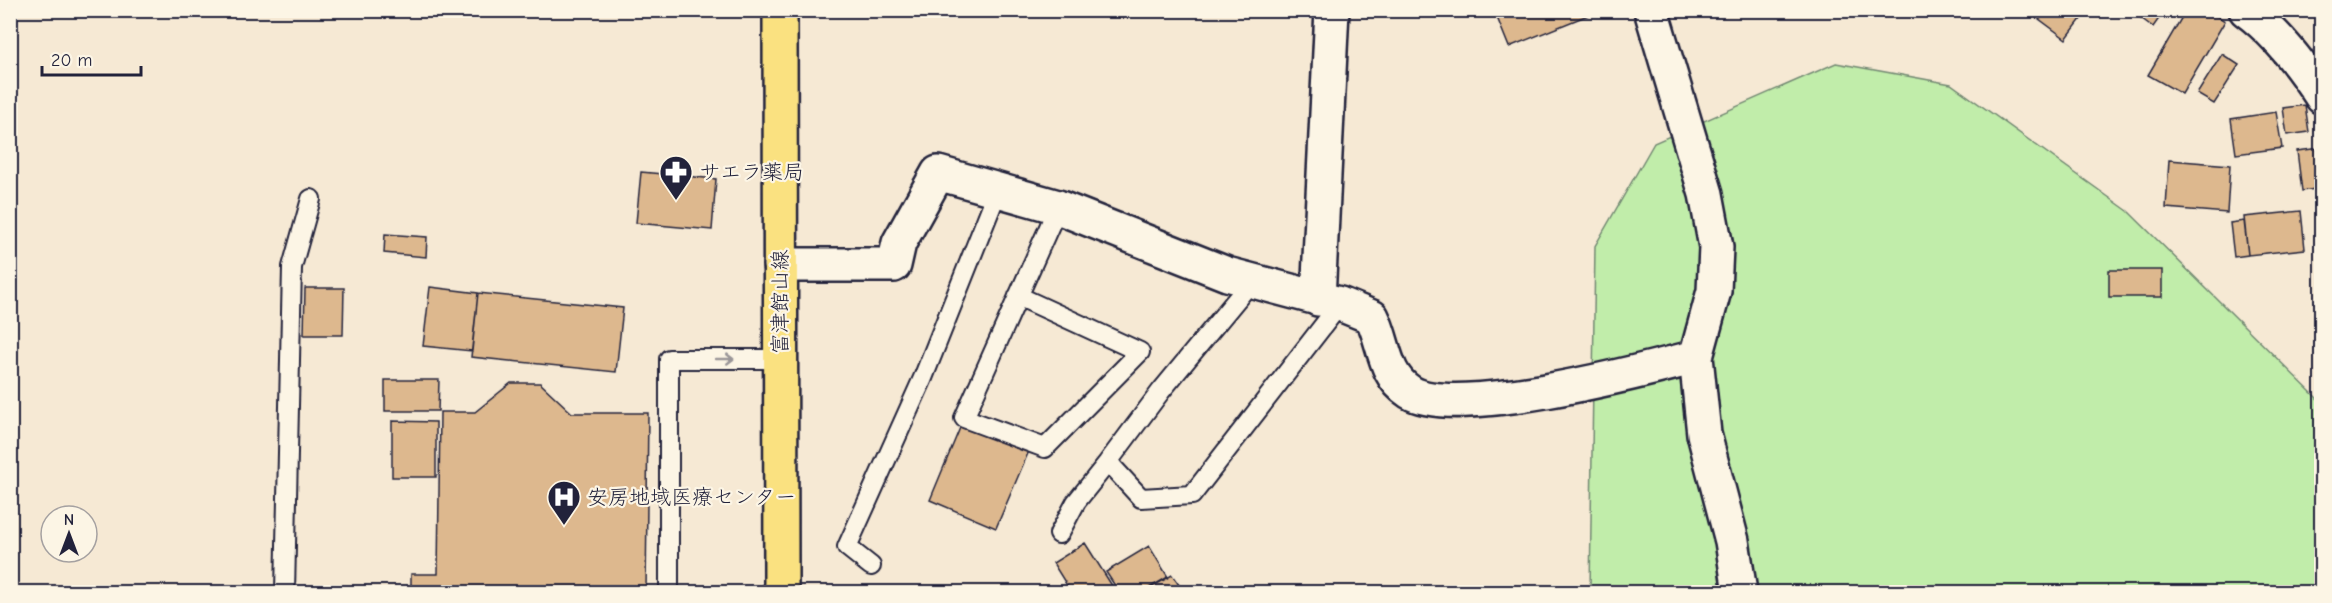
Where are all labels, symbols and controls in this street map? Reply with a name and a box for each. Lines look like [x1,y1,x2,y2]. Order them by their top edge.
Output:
scale bar [42,39,141,77]
text: 20 m [51,50,92,71]
pharmacy icon: サエラ薬局 [658,154,694,201]
place label: サエラ薬局 [699,160,804,184]
street label: 富津館山線 [768,250,792,355]
one-way arrow [714,353,734,365]
hospital icon: 安房地域医療センター [546,479,582,526]
place label: 安房地域医療センター [587,485,796,509]
north arrow [39,504,99,564]
text: N [64,511,74,529]

